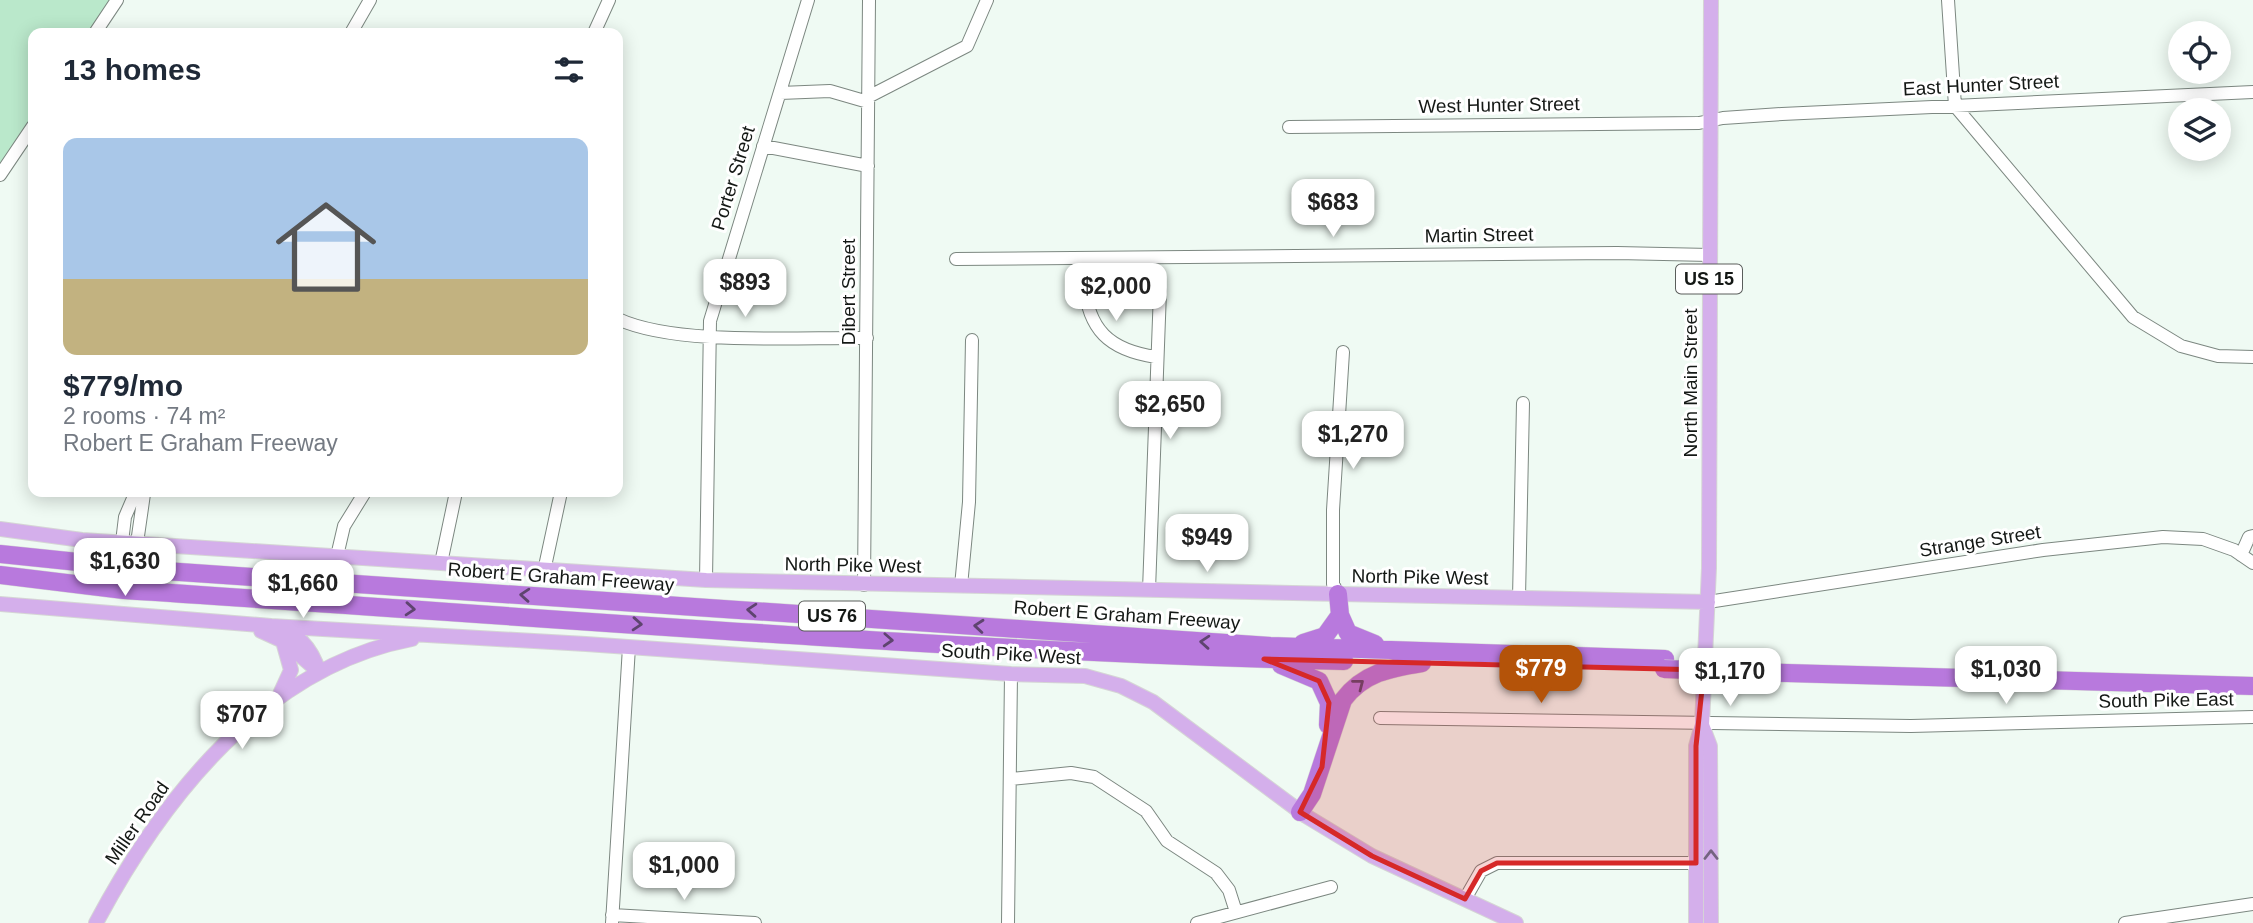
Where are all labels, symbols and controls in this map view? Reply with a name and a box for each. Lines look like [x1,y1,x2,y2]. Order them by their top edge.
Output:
map controls [2168,21,2231,161]
button: locate [2168,21,2231,84]
icon: filters [550,51,588,89]
text: 13 homes [63,53,201,86]
street label: East Hunter Street [1902,70,2060,100]
street label: West Hunter Street [1418,93,1580,117]
button: layers [2168,98,2231,161]
street label: Porter Street [707,123,759,233]
pin: $683 [1292,180,1374,239]
icon: home [263,184,389,310]
text: $683 [1307,189,1359,215]
street label: Martin Street [1424,224,1534,246]
street label: Dibert Street [838,238,859,345]
pin: $893 [704,260,786,319]
pin: $2,000 [1059,264,1173,323]
road number: US 15 [1676,264,1742,293]
text: $893 [719,269,771,295]
text: $2,000 [1081,273,1151,299]
street label: North Main Street [1680,308,1701,457]
text: $779/mo [63,369,183,402]
pin: $2,650 [1113,382,1227,441]
text: $2,650 [1135,391,1205,417]
text: 2 rooms · 74 m² [63,403,225,429]
pin: $1,270 [1296,412,1410,471]
text: $1,270 [1318,421,1388,447]
text: Robert E Graham Freeway [63,430,338,456]
pin: $949 [1166,514,1248,574]
street label: Strange Street [1918,521,2043,561]
text: $949 [1181,524,1233,550]
pin: $1,630 [68,538,182,598]
text: $1,630 [90,548,160,574]
street label: North Pike West [784,553,922,577]
street label: Robert E Graham Freeway [447,559,675,595]
pin: $1,660 [246,560,360,620]
street label: North Pike West [1351,565,1489,589]
text: $1,660 [268,570,338,596]
one-way arrow [519,588,530,603]
street label: Robert E Graham Freeway [1013,597,1241,633]
one-way arrow [405,601,416,616]
road number: US 76 [799,602,865,630]
one-way arrow [746,603,757,618]
one-way arrow [632,616,643,631]
one-way arrow [973,619,984,634]
one-way arrow [883,632,894,647]
one-way arrow [1200,635,1211,650]
street label: South Pike West [940,640,1082,668]
pin: $779 [1500,646,1582,705]
pin: $1,030 [1949,646,2063,706]
pin: $1,170 [1673,648,1787,708]
text: $779 [1515,655,1567,681]
text: $1,030 [1971,656,2041,682]
text: $1,170 [1695,658,1765,684]
one-way arrow [1351,680,1363,692]
street label: South Pike East [2098,688,2234,712]
pin: $707 [201,692,283,751]
text: $707 [216,701,268,727]
street label: Miller Road [101,778,173,868]
pin: $1,000 [627,842,741,902]
one-way arrow [1703,849,1719,860]
text: $1,000 [649,852,719,878]

